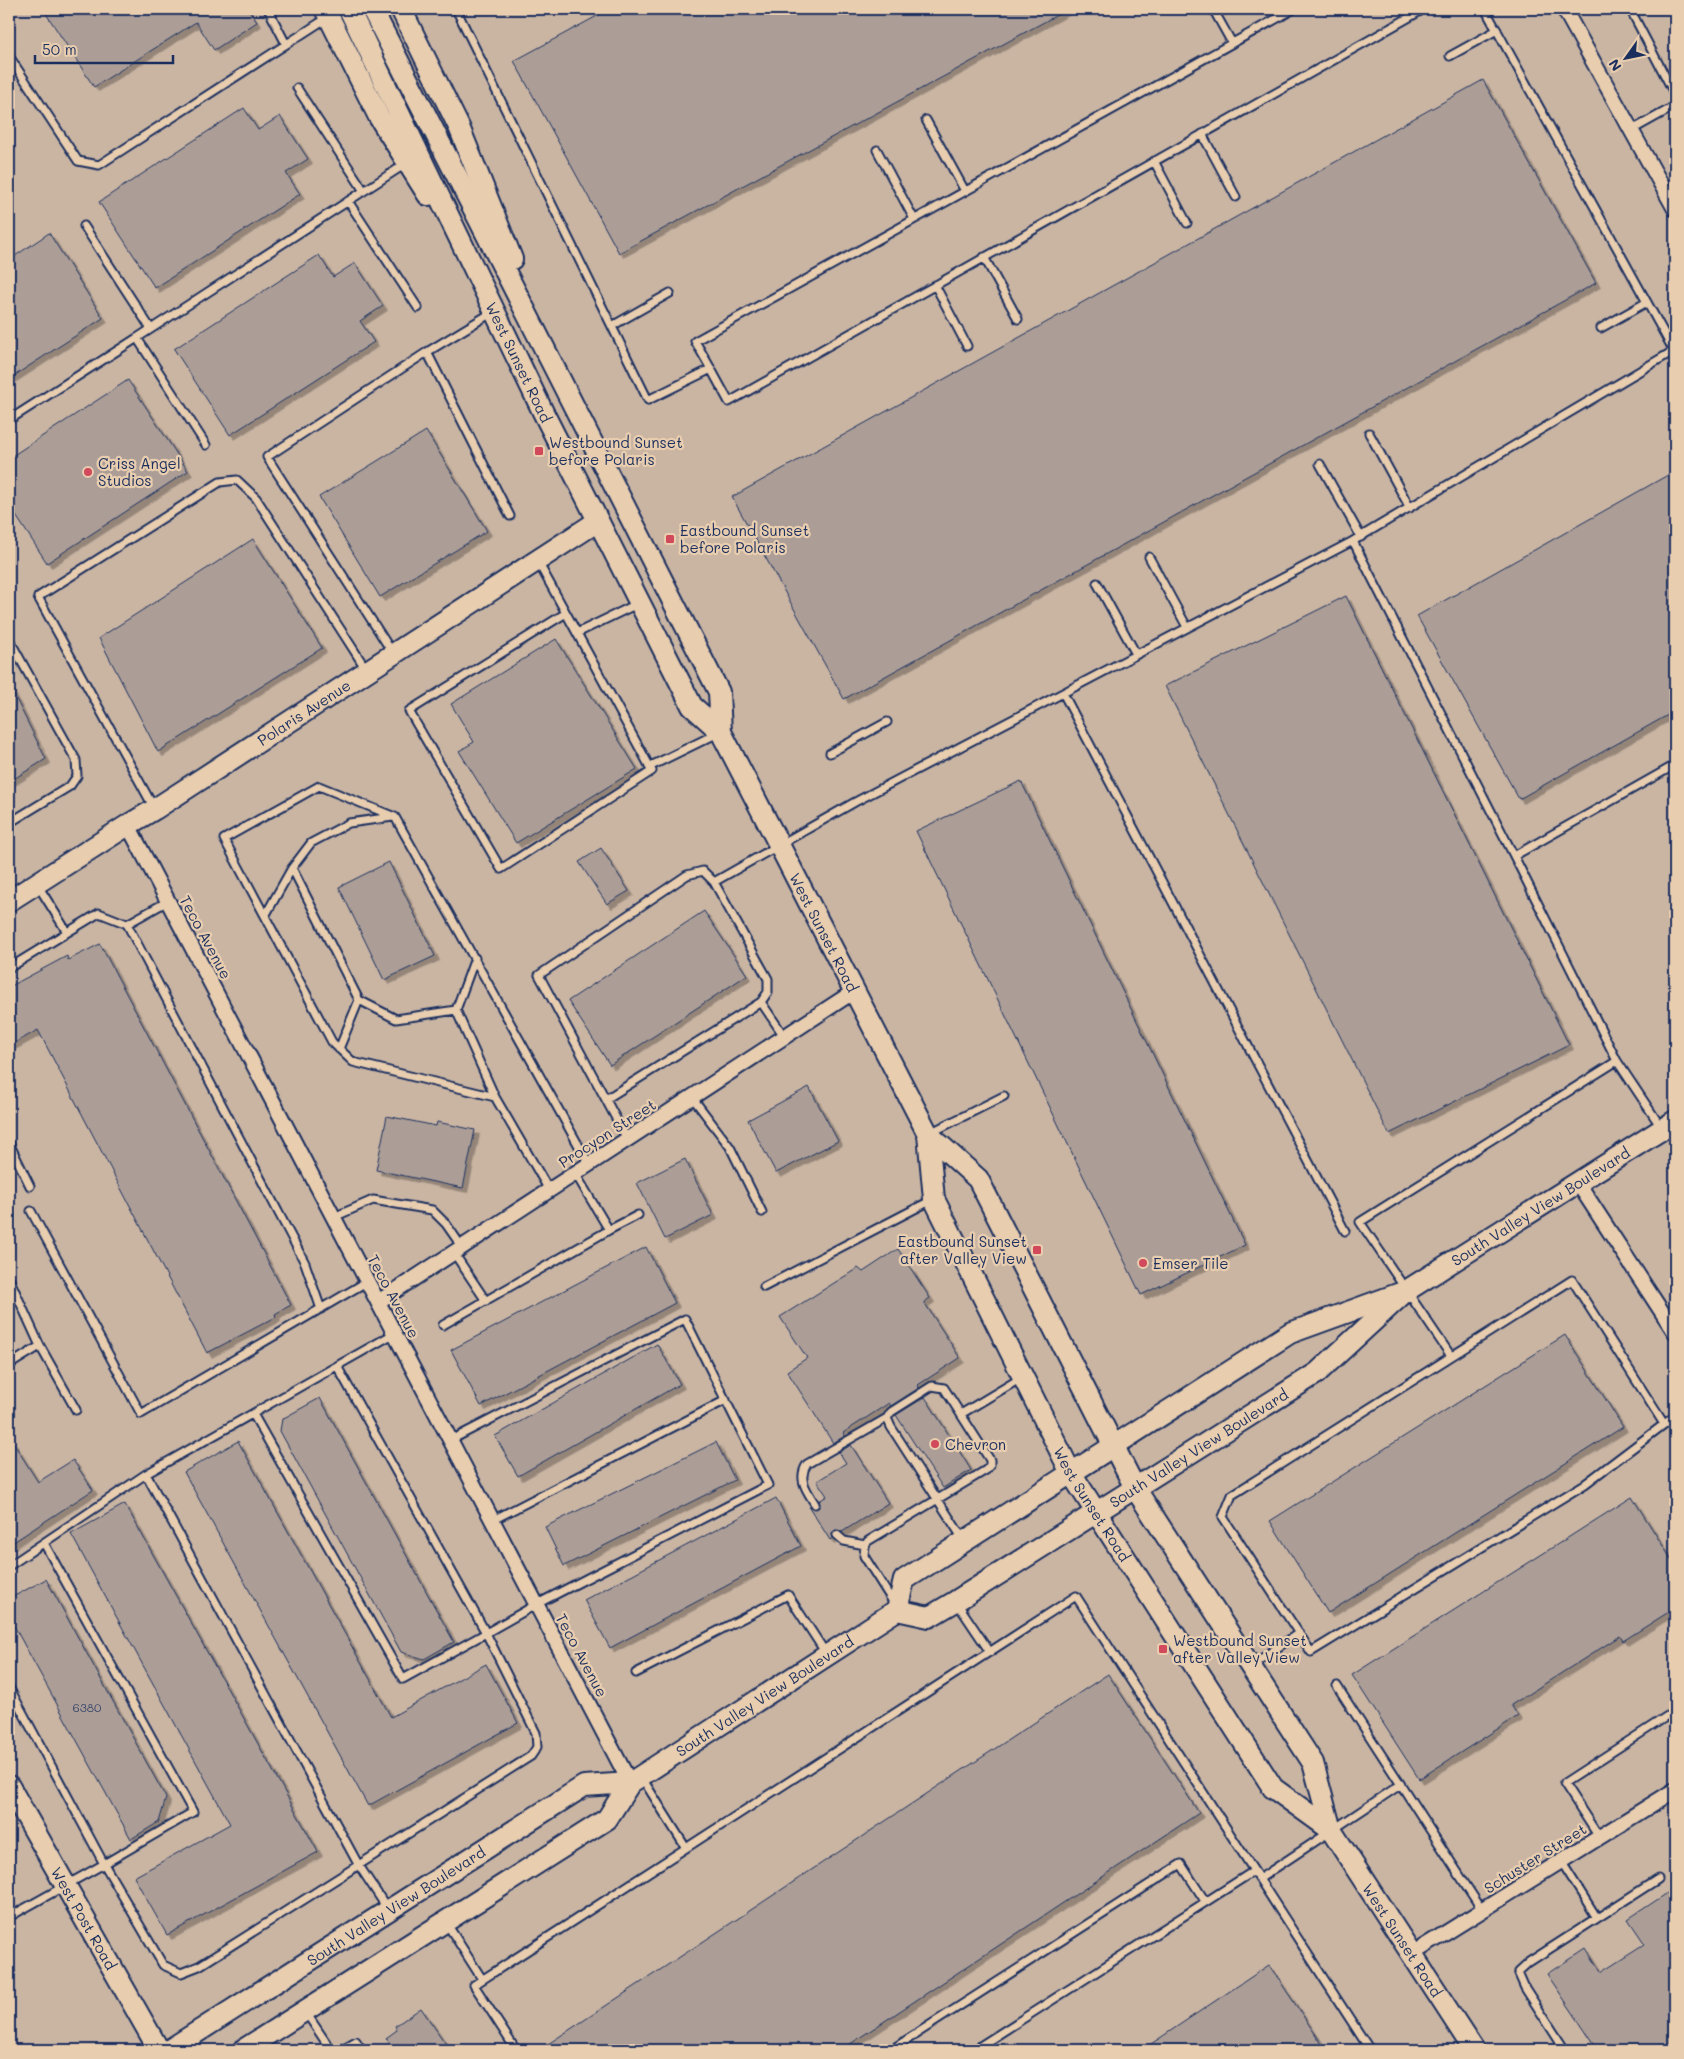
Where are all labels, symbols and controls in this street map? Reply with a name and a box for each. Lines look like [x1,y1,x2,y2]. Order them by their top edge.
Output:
scale bar [35,32,172,64]
north arrow [1602,32,1652,82]
text: 50 m [42,39,77,59]
text: N [1604,56,1626,75]
street label: West Sunset Road [482,299,557,426]
place label: Westbound Sunset before Polaris [549,432,683,469]
marker: Westbound Sunset before Polaris [533,445,545,457]
place label: Criss Angel Studios [98,453,181,490]
marker: Criss Angel Studios [82,466,94,478]
place label: Eastbound Sunset before Polaris [680,520,809,557]
marker: Eastbound Sunset before Polaris [664,533,676,545]
street label: Polaris Avenue [253,675,354,750]
street label: West Sunset Road [785,869,863,995]
street label: Teco Avenue [176,892,236,982]
street label: Procyon Street [555,1094,659,1172]
street label: South Valley View Boulevard [1447,1142,1633,1270]
place label: Eastbound Sunset after Valley View [898,1231,1027,1268]
marker: Eastbound Sunset after Valley View [1031,1244,1043,1256]
street label: Teco Avenue [364,1251,424,1341]
place label: Emser Tile [1153,1253,1228,1273]
marker: Emser Tile [1137,1257,1149,1269]
street label: South Valley View Boulevard [1105,1384,1292,1512]
place label: Chevron [945,1434,1006,1454]
marker: Chevron [929,1438,941,1450]
street label: West Sunset Road [1049,1443,1135,1565]
street label: Teco Avenue [552,1610,612,1700]
place label: Westbound Sunset after Valley View [1173,1630,1307,1667]
street label: South Valley View Boulevard [672,1631,857,1761]
marker: Westbound Sunset after Valley View [1157,1643,1169,1655]
house number: 6380 [73,1699,102,1715]
street label: Schuster Street [1480,1818,1590,1898]
street label: South Valley View Boulevard [303,1841,489,1970]
street label: West Post Road [47,1863,121,1973]
street label: West Sunset Road [1358,1879,1447,2001]

